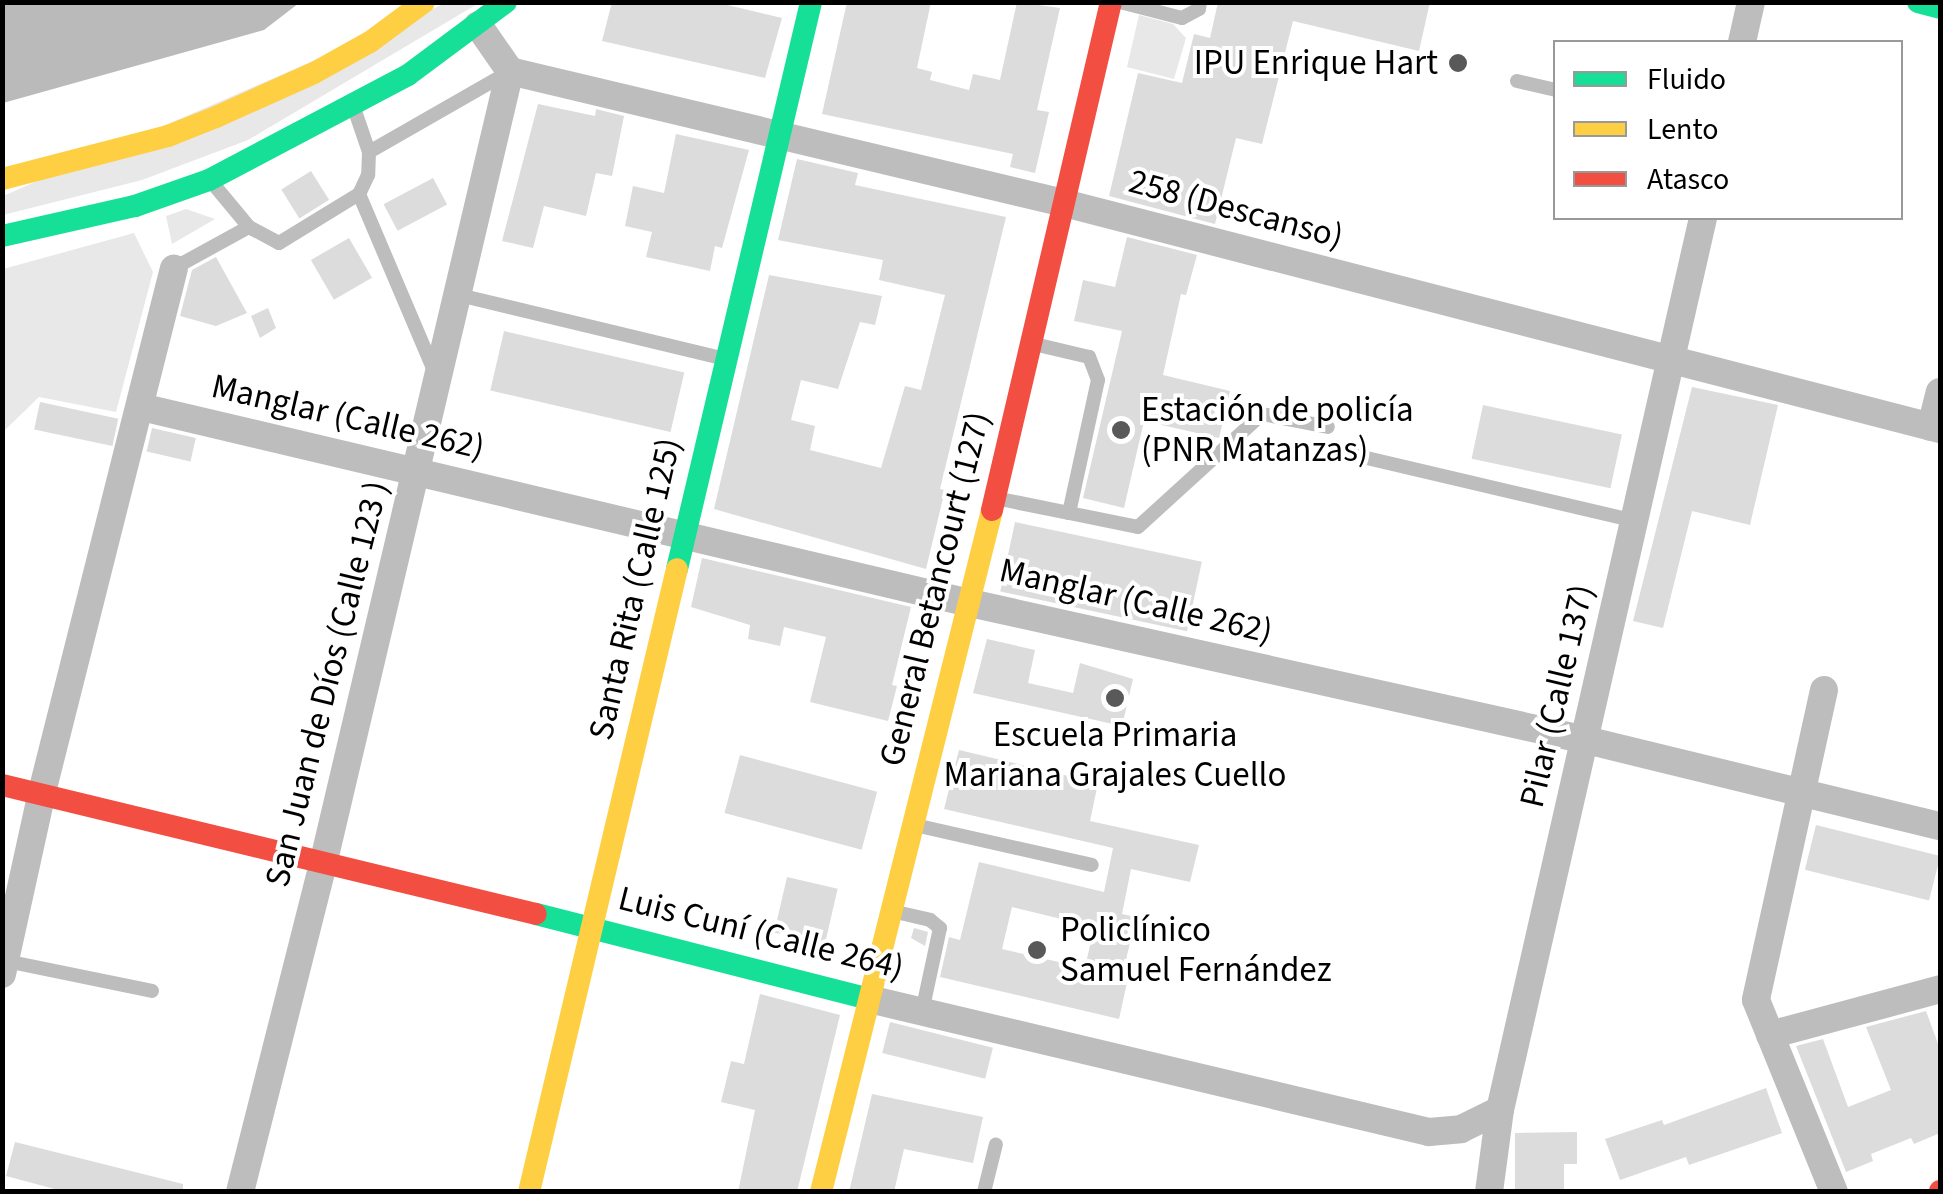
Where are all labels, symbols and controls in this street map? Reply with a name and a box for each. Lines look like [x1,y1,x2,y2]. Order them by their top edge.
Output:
legend [1553,40,1903,220]
place label: IPU Enrique Hart [1194,42,1438,84]
marker: IPU Enrique Hart [1447,52,1469,74]
text: Fluido [1647,58,1726,101]
text: Lento [1647,108,1719,151]
text: Atasco [1647,158,1729,201]
street label: 258 (Descanso) [1124,160,1348,258]
street label: Manglar (Calle 262) [207,365,489,469]
place label: Estación de policía (PNR Matanzas) [1141,389,1414,471]
street label: General Betancourt (127) [871,408,999,770]
marker: Estación de policía (PNR Matanzas) [1110,419,1132,441]
street label: Santa Rita (Calle 125) [580,434,690,744]
street label: San Juan de Díos (Calle 123 ) [256,477,398,891]
street label: Manglar (Calle 262) [995,549,1277,653]
street label: Pilar (Calle 137) [1511,581,1603,811]
marker: Escuela Primaria Mariana Grajales Cuello [1104,687,1126,709]
place label: Escuela Primaria Mariana Grajales Cuello [944,714,1286,796]
street label: Luis Cuní (Calle 264) [614,877,908,989]
place label: Policlínico Samuel Fernández [1060,909,1332,991]
marker: Policlínico Samuel Fernández [1024,937,1050,963]

